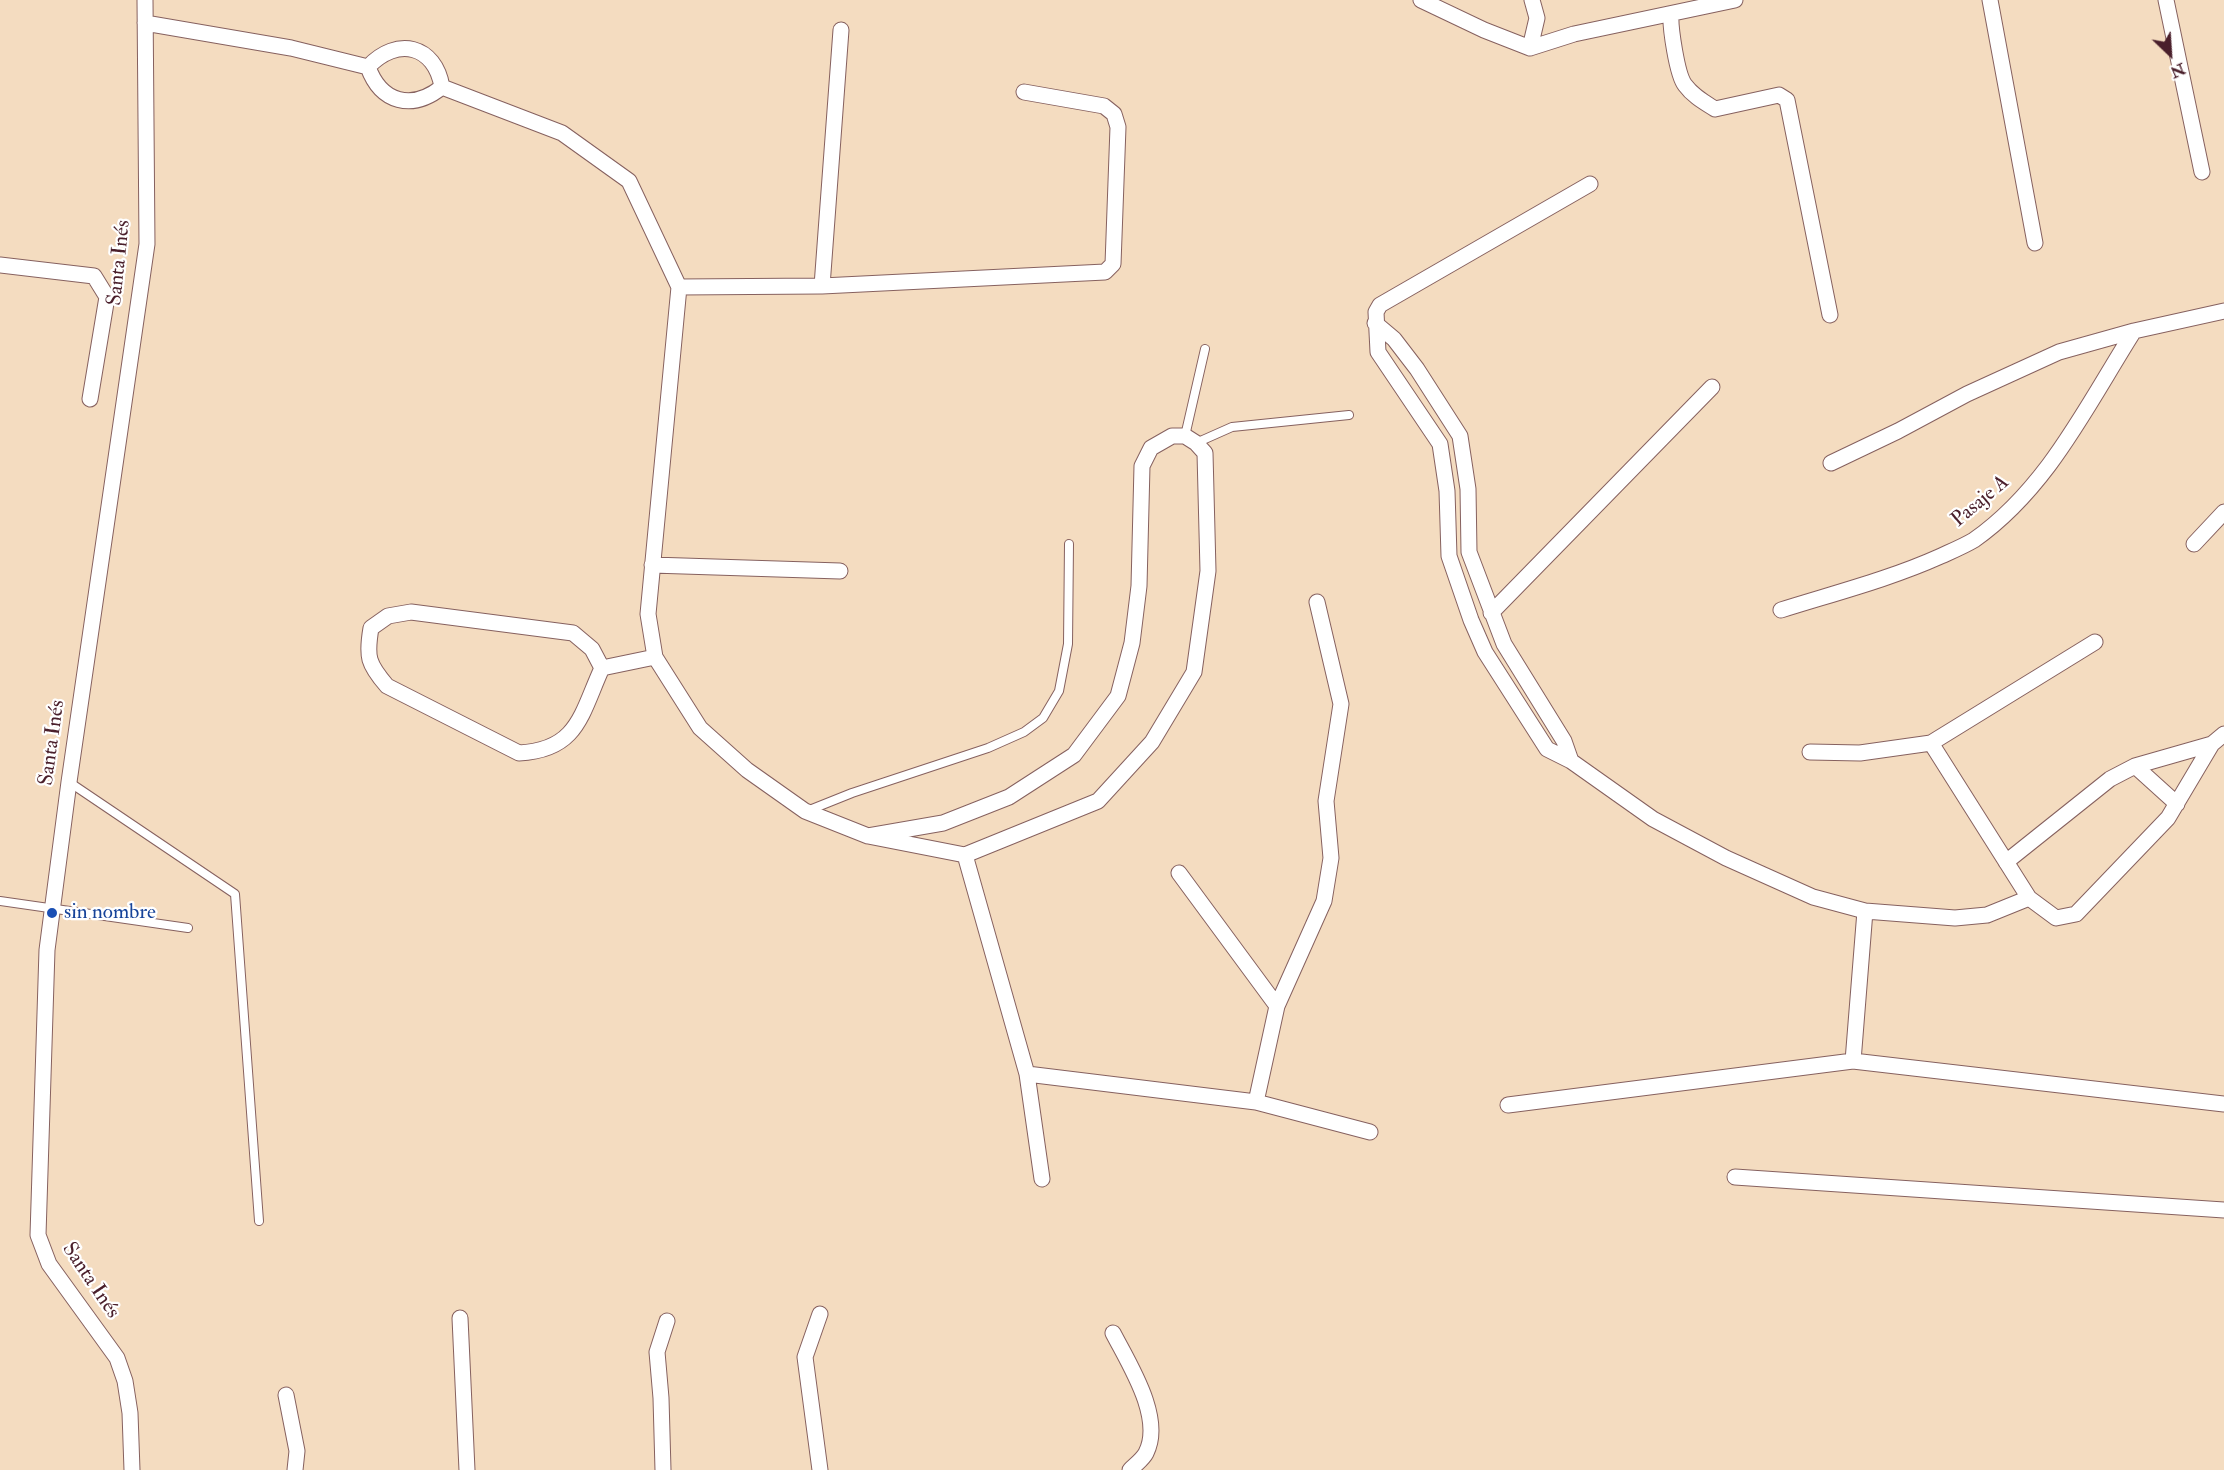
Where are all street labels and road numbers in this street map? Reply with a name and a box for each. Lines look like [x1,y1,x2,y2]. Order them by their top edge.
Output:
street label: Santa Inés [103,219,137,307]
street label: Pasaje A [1947,471,2015,533]
street label: Santa Inés [35,699,71,787]
street label: Santa Inés [55,1238,125,1324]

